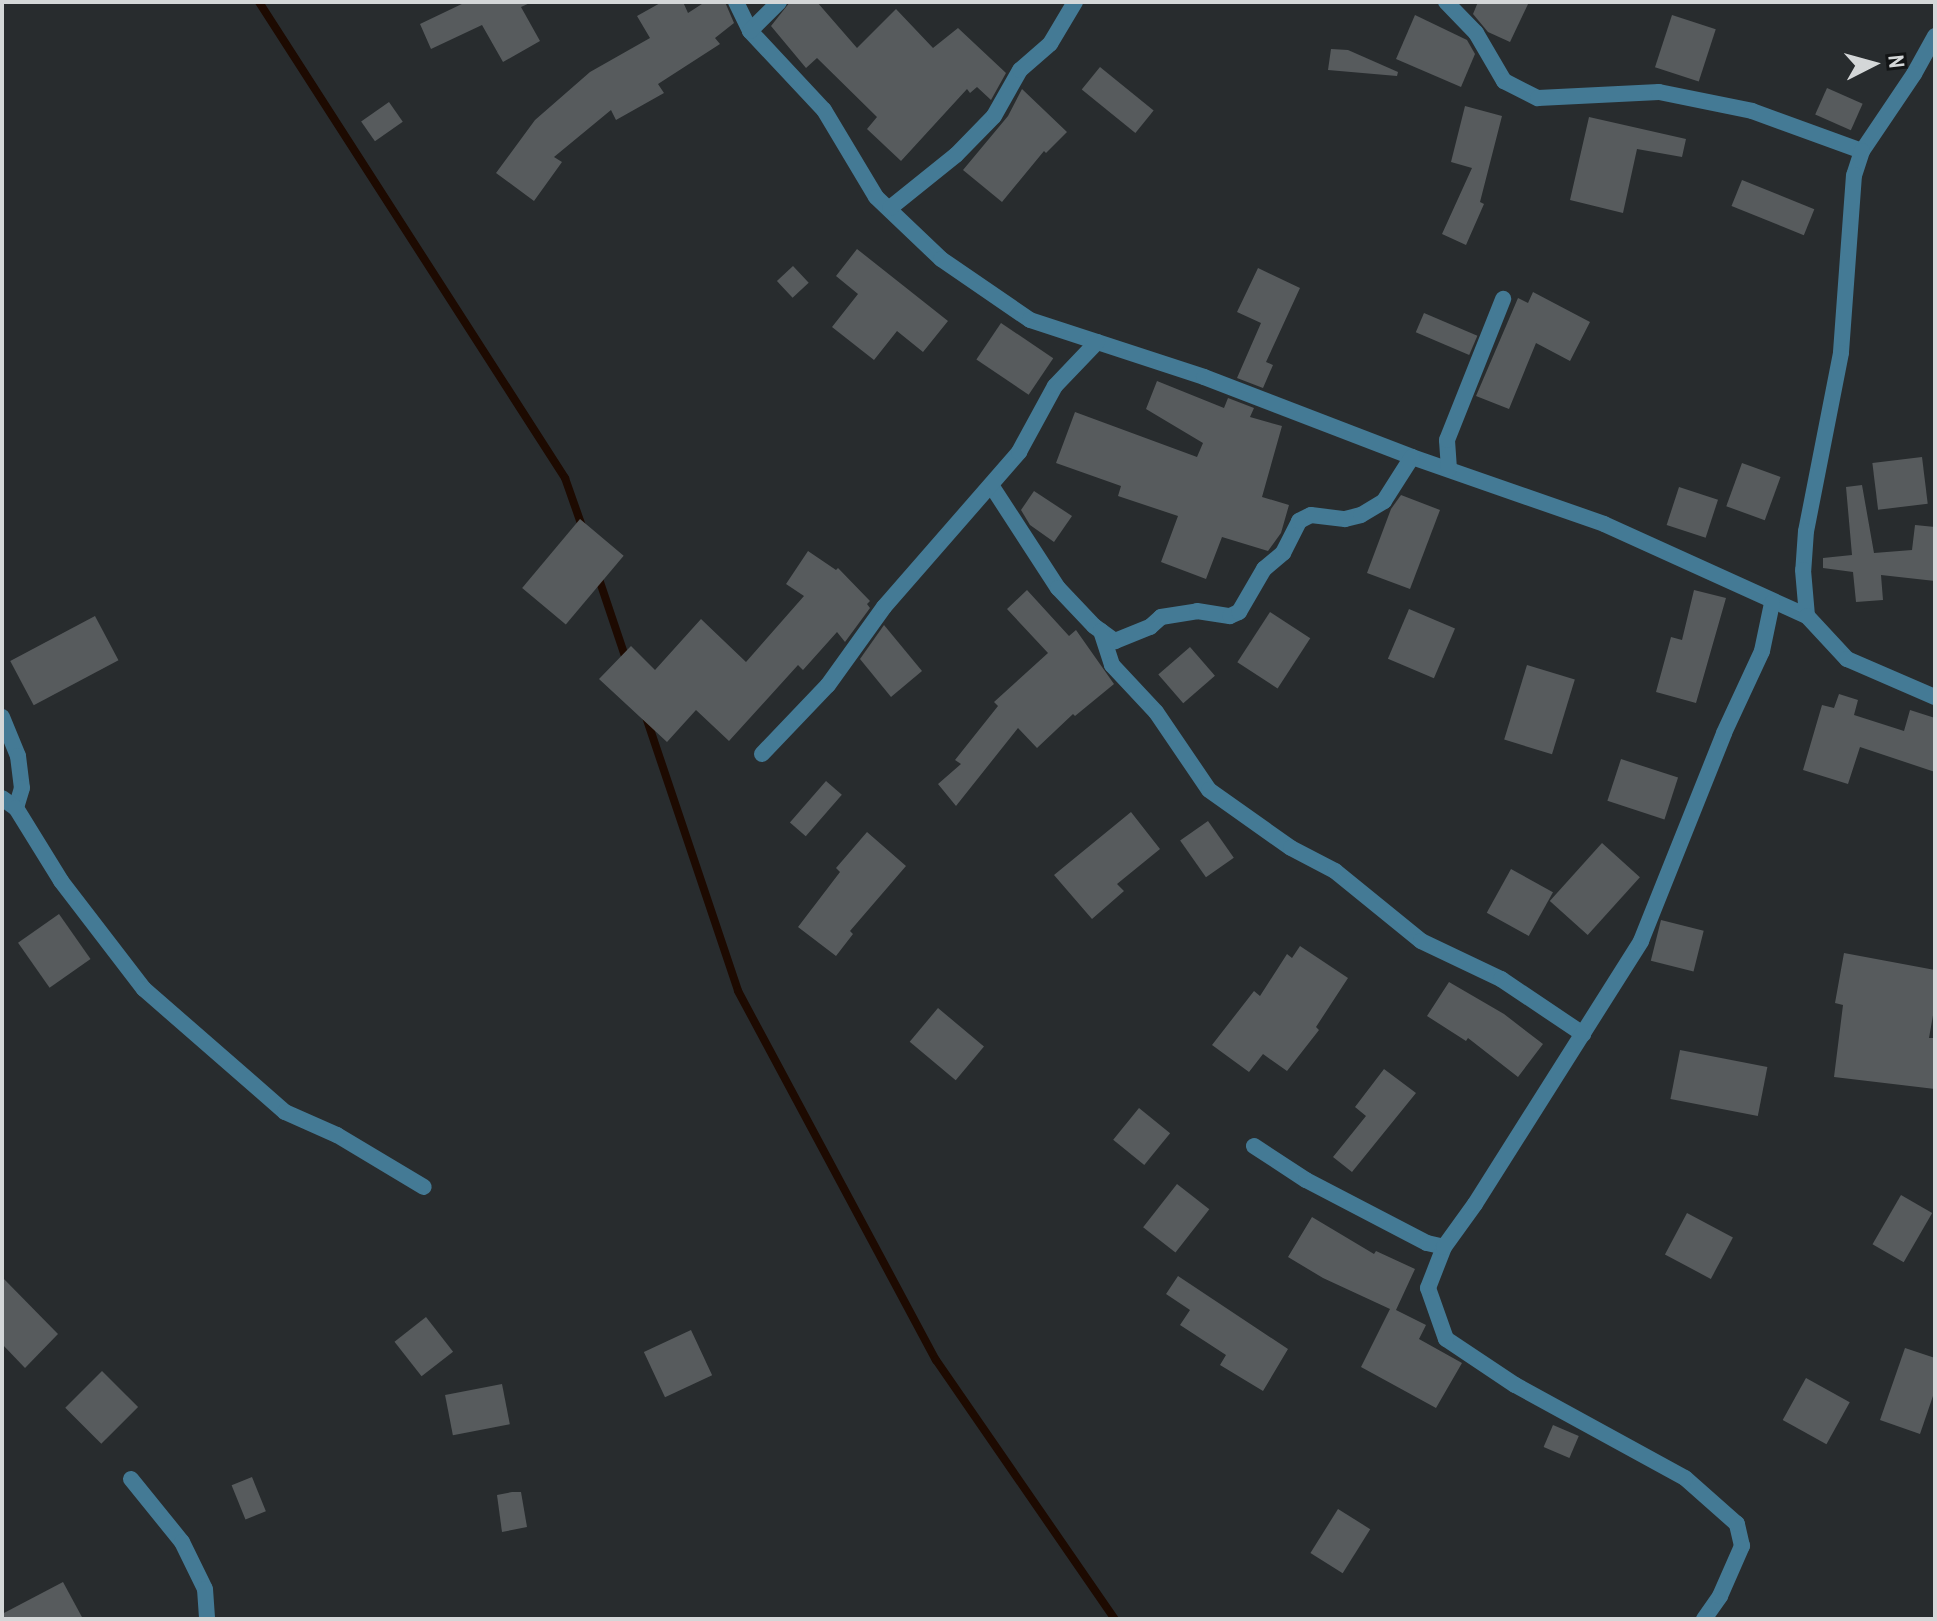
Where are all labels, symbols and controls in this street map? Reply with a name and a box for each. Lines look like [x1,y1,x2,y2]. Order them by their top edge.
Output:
north arrow [1833,24,1913,104]
text: N [1881,53,1912,70]

